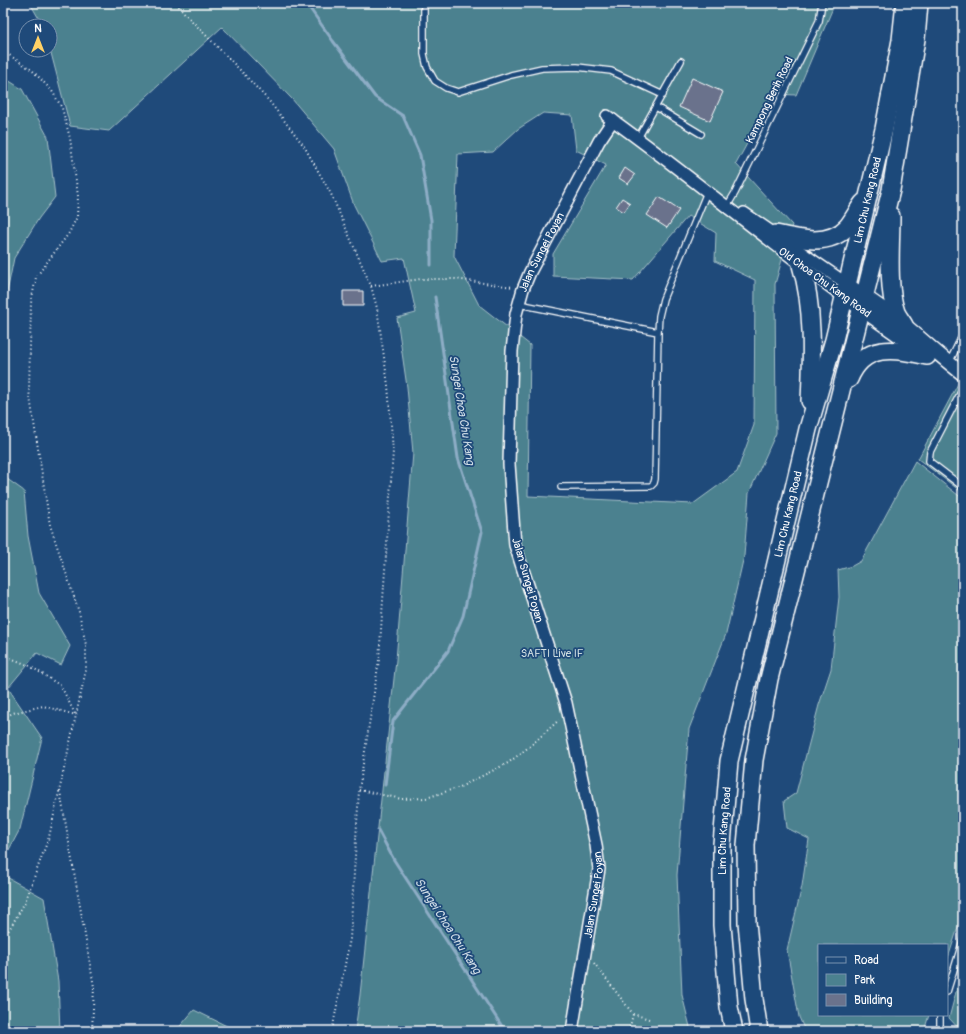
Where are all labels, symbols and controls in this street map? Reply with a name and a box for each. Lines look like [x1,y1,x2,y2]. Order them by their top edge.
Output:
north arrow [18,18,58,58]
text: N [34,22,42,35]
street label: Kampong Berih Road [743,55,796,146]
street label: Lim Chu Kang Road [851,156,884,245]
street label: Jalan Sungei Poyan [516,210,567,294]
street label: Old Choa Chu Kang Road [776,245,873,320]
water label: Sungei Choa Chu Kang [445,354,478,467]
street label: Lim Chu Kang Road [772,470,805,559]
street label: Jalan Sungei Poyan [509,536,546,624]
park label: SAFTI Live IF [521,647,584,660]
street label: Lim Chu Kang Road [716,786,734,875]
street label: Jalan Sungei Poyan [582,851,606,939]
water label: Sungei Choa Chu Kang [411,876,485,978]
legend [818,944,948,1016]
text: Road [854,953,879,968]
text: Park [854,973,875,988]
text: Building [854,993,893,1008]

